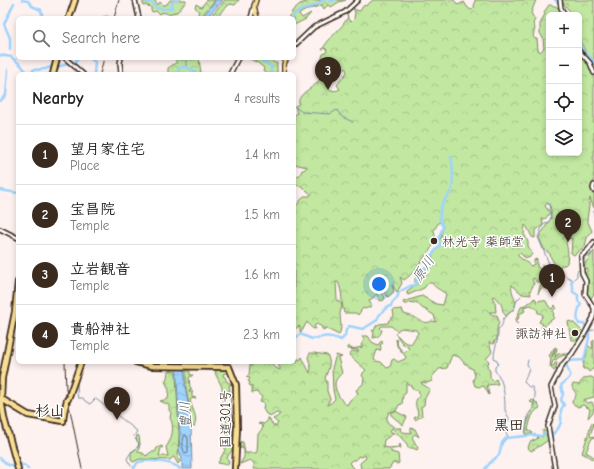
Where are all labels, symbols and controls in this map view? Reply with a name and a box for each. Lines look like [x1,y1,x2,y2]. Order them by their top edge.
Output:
map controls [546,12,582,156]
button: + [546,12,582,48]
search box [16,16,296,60]
icon: search [30,27,52,49]
text: Search here [62,29,140,47]
button: − [546,48,582,84]
pin: 3 [315,57,341,90]
button: locate [546,84,582,120]
text: Nearby [32,89,83,108]
text: 4 results [234,91,280,106]
button: layers [546,120,582,156]
text: 望月家住宅 [70,140,145,158]
text: 1 [42,147,48,162]
text: 1.4 km [245,147,280,162]
text: Place [70,158,100,173]
text: 宝昌院 [70,200,115,218]
text: 2 [42,207,48,222]
text: 1.5 km [244,207,280,222]
pin: 2 [555,209,581,242]
text: Temple [70,218,109,233]
place label: 林光寺 薬師堂 [442,234,524,249]
marker: 林光寺 薬師堂 [429,236,439,246]
water label: 原川 [409,253,438,286]
text: 立岩観音 [70,260,130,278]
pin: 1 [539,264,565,297]
text: 3 [42,267,48,282]
text: 1.6 km [244,267,280,282]
your location [369,274,389,294]
text: Temple [70,278,109,293]
text: 貴船神社 [70,320,130,338]
place label: 諏訪神社 [515,326,567,341]
text: 4 [42,327,48,342]
text: 2.3 km [243,327,280,342]
marker: 諏訪神社 [570,328,580,338]
text: Temple [70,338,109,353]
pin: 4 [104,387,130,420]
street label: 国道301号 [218,390,233,448]
water label: 豊川 [176,400,195,430]
district label: 杉山 [35,402,65,420]
district label: 黒田 [494,416,524,434]

